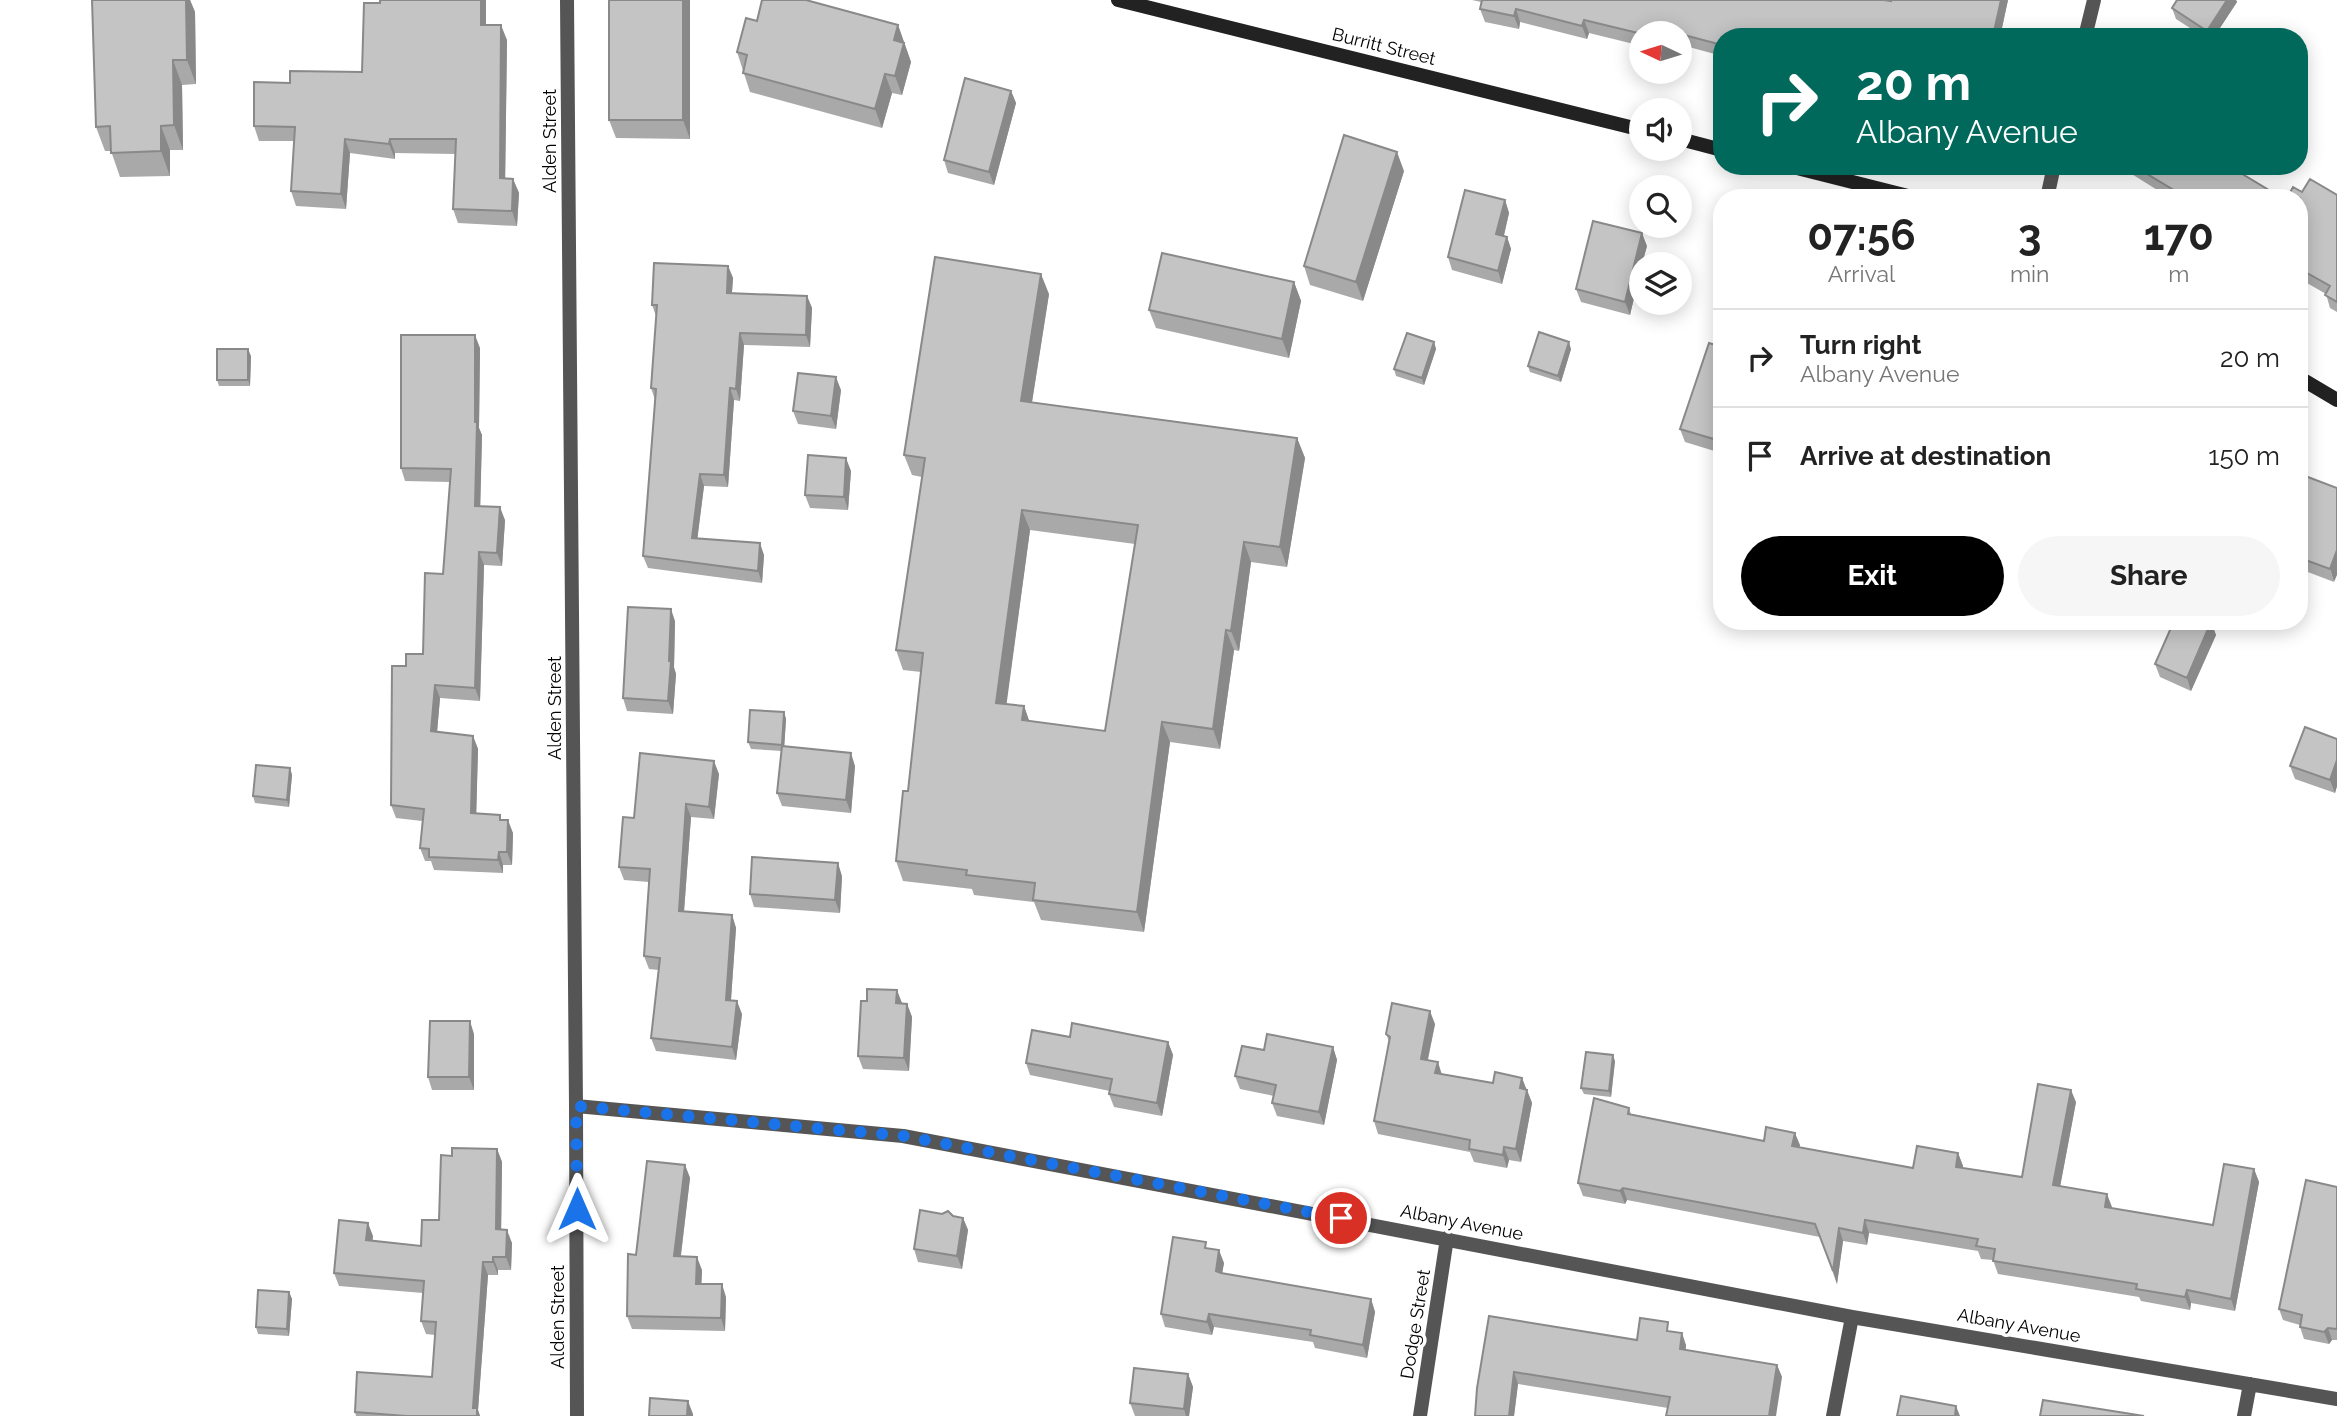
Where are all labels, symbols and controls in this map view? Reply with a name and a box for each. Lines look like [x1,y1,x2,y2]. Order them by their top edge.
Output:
north arrow [1629,21,1692,84]
map controls [1629,21,1692,315]
street label: Burritt Street [1330,23,1438,69]
text: 20 m [1856,54,1971,111]
icon: right [1741,56,1832,147]
street label: Alden Street [539,89,560,193]
button: sound [1629,98,1692,161]
text: Albany Avenue [1856,113,2078,150]
button: search [1629,175,1692,238]
text: 07:56 [1807,211,1916,260]
text: 3 [2018,211,2041,260]
text: 170 [2144,211,2214,260]
button: layers [1629,252,1692,315]
text: Arrival [1828,260,1895,287]
text: min [2010,260,2049,287]
text: m [2168,260,2189,287]
text: Turn right [1800,330,1921,360]
icon: right [1741,339,1779,377]
text: 20 m [2220,343,2280,373]
text: Albany Avenue [1800,360,1959,387]
icon: arrive [1741,437,1779,475]
text: Arrive at destination [1800,441,2051,471]
text: 150 m [2208,441,2280,471]
button: Exit [1741,536,2004,616]
button: Share [2018,536,2280,616]
street label: Alden Street [544,656,565,760]
position arrow [540,1172,614,1246]
pin [1311,1188,1371,1248]
icon: arrive [1322,1199,1360,1237]
street label: Albany Avenue [1399,1200,1526,1244]
street label: Alden Street [547,1265,568,1369]
street label: Dodge Street [1396,1268,1434,1380]
street label: Albany Avenue [1956,1304,2083,1346]

